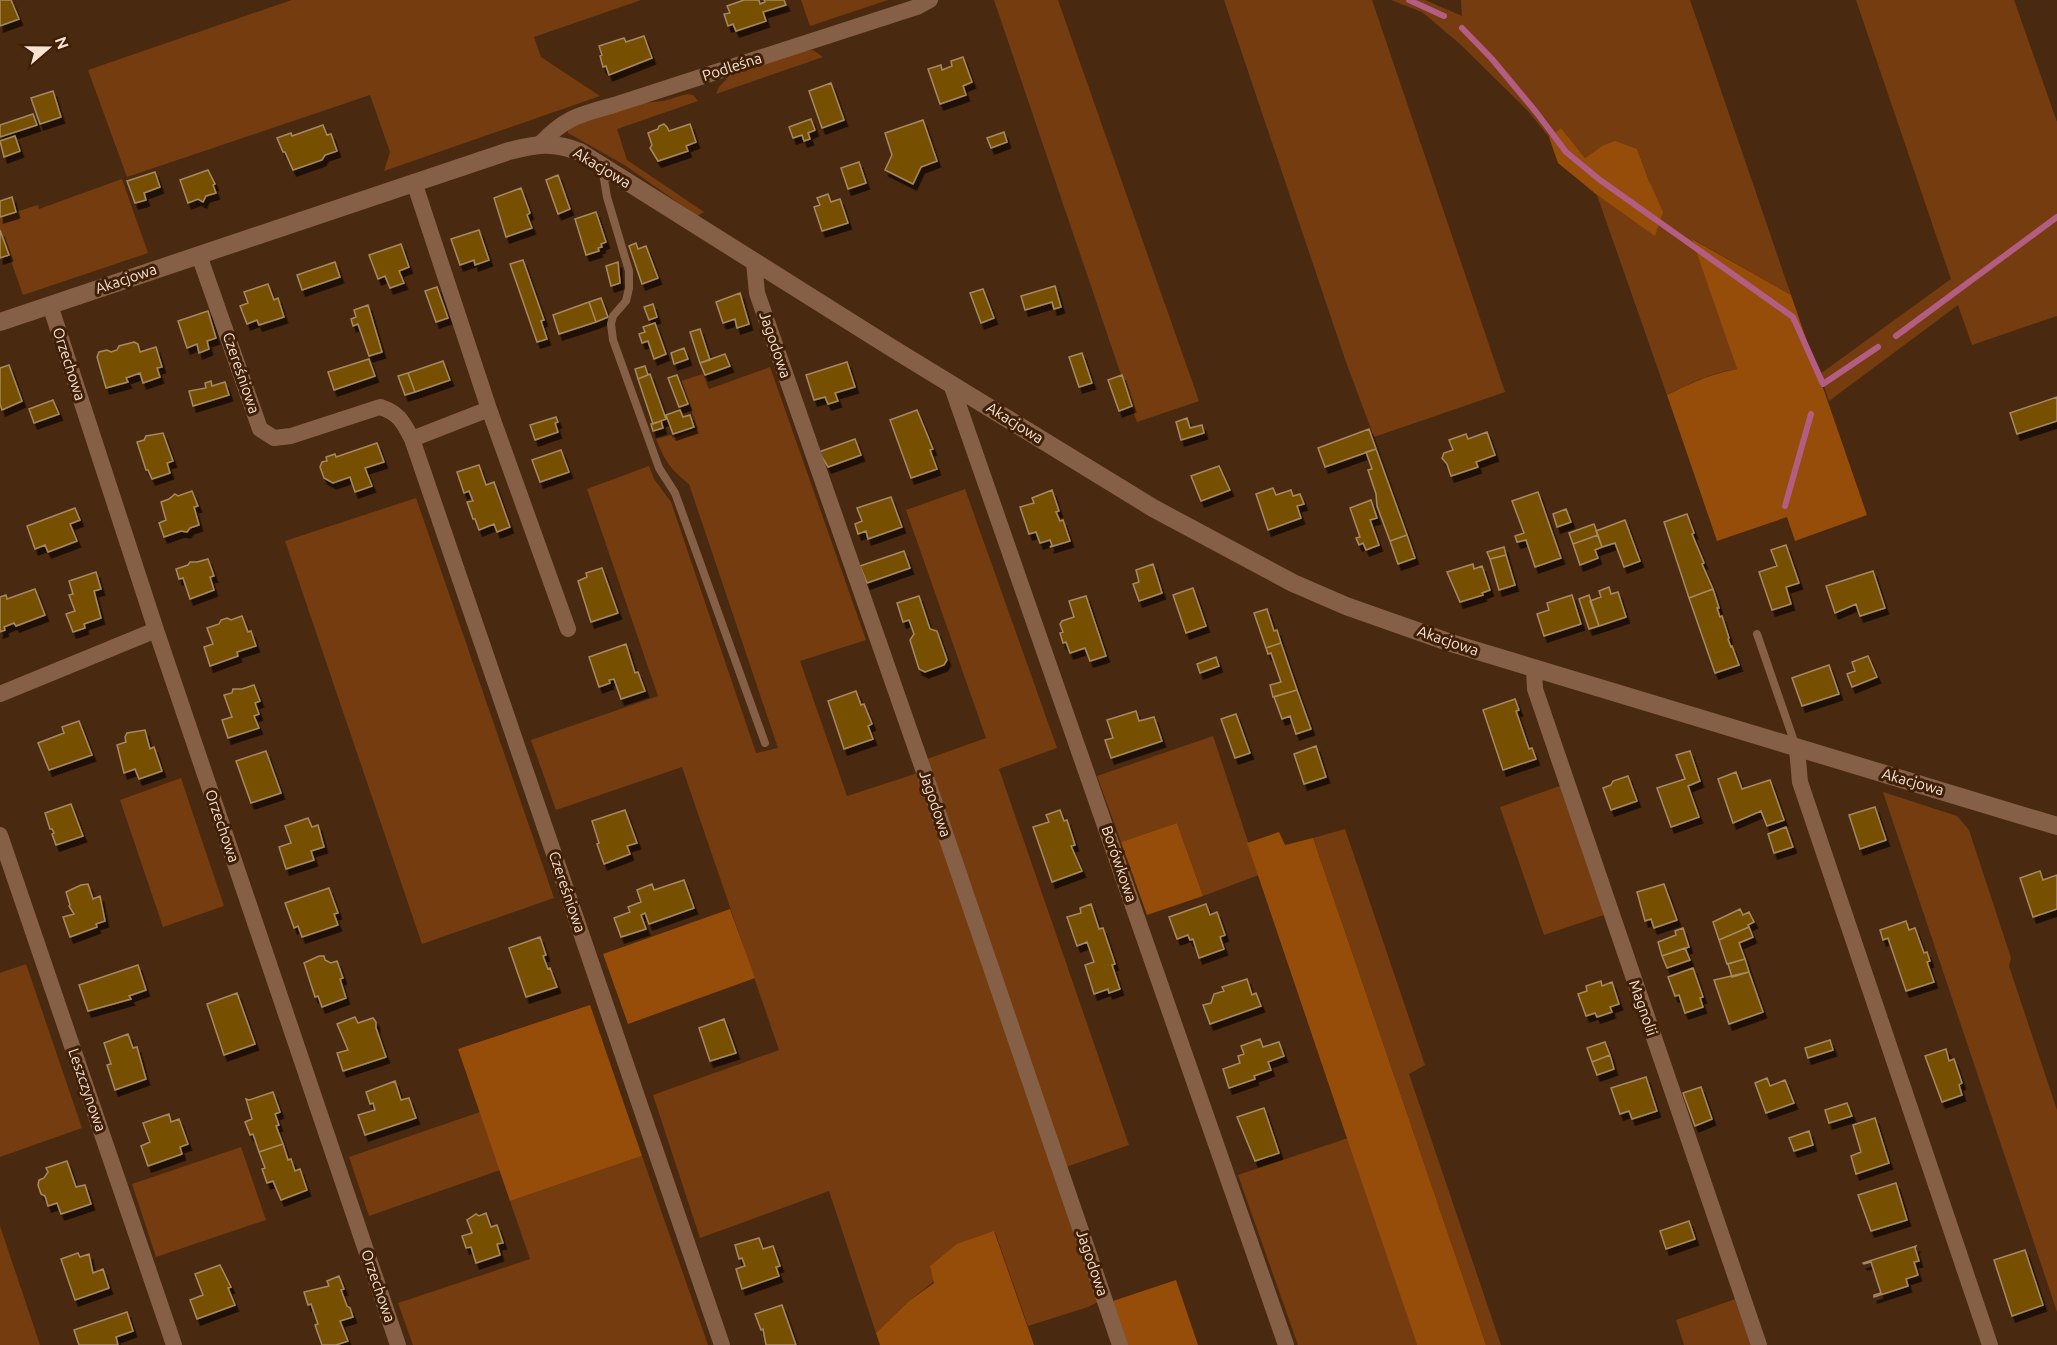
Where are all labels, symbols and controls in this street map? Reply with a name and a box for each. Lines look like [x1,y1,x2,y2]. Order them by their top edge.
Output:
north arrow [18,18,78,78]
text: N [52,34,73,52]
street label: Podleśna [700,49,764,84]
street label: Akacjowa [571,144,634,191]
street label: Akacjowa [93,260,159,297]
street label: Jagodowa [756,309,795,380]
street label: Orzechowa [50,325,89,403]
street label: Czereśniowa [220,330,263,416]
street label: Akacjowa [984,398,1047,447]
street label: Akacjowa [1415,622,1481,659]
street label: Akacjowa [1880,765,1946,798]
street label: Jagodowa [916,768,955,839]
street label: Orzechowa [202,787,243,865]
street label: Borówkowa [1098,823,1140,904]
street label: Czereśniowa [546,849,589,935]
street label: Magnolii [1626,978,1661,1038]
street label: Leszczynowa [65,1046,110,1134]
street label: Jagodowa [1073,1227,1112,1298]
street label: Orzechowa [358,1247,399,1325]

